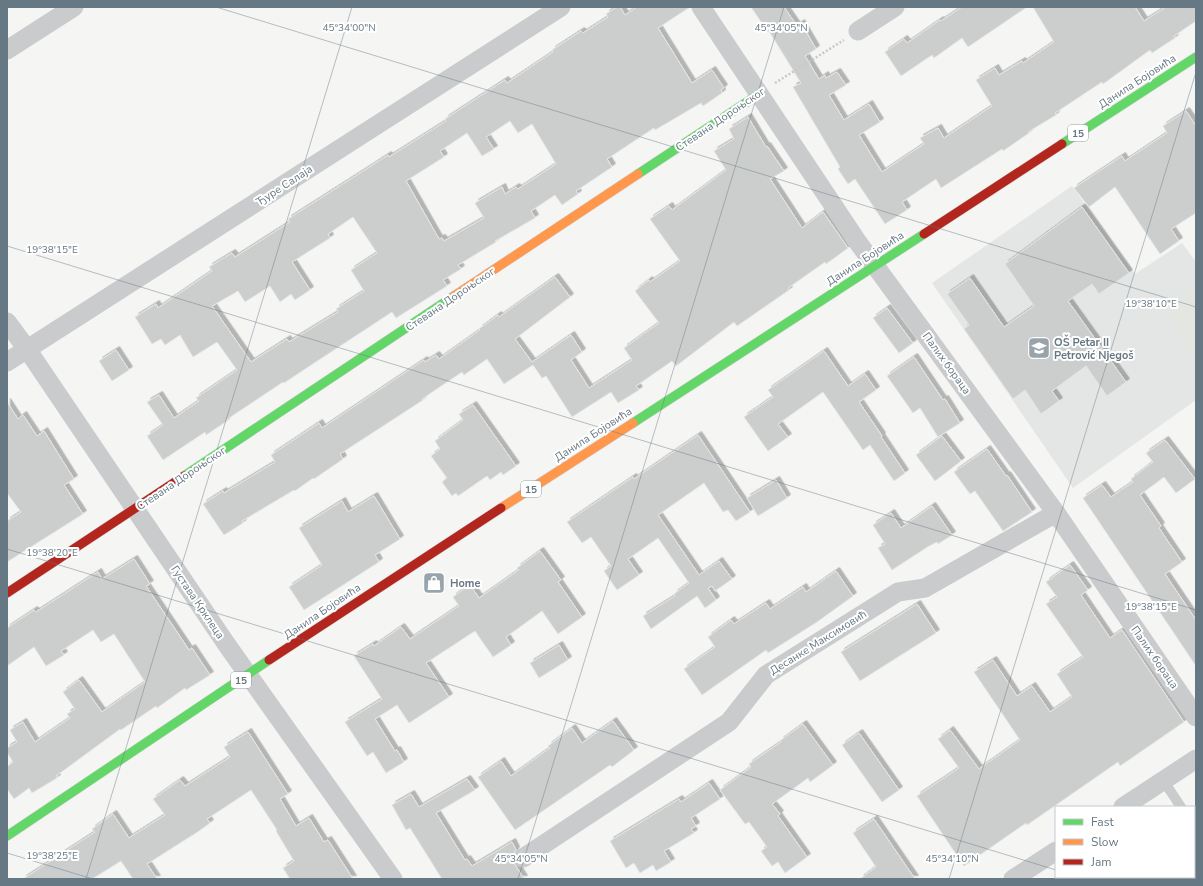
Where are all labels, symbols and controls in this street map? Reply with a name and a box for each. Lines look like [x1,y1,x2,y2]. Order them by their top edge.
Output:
text: 45°34'00"N [322,21,376,35]
text: 45°34'05"N [754,21,808,35]
street label: Данила Бојовића [1096,51,1179,112]
street label: Стевана Дороњског [673,84,768,155]
road number: 15 [1068,125,1088,141]
street label: Ђуре Салаја [253,162,315,209]
street label: Данила Бојовића [824,228,907,289]
text: 19°38'15"E [26,243,78,257]
street label: Стевана Дороњског [403,264,498,335]
text: 19°38'10"E [1125,297,1177,311]
street label: Палих бораца [919,329,974,397]
place label: OŠ Petar II Petrović Njegoš [1054,334,1134,363]
school or university icon: OŠ Petar II Petrović Njegoš [1026,335,1052,361]
street label: Данила Бојовића [552,404,635,465]
street label: Стевана Дороњског [134,443,229,514]
road number: 15 [521,481,541,497]
text: 19°38'20"E [26,546,78,560]
street label: Густава Крклеца [167,563,228,642]
shop icon: Home [421,570,447,596]
place label: Home [450,576,480,591]
street label: Данила Бојовића [281,580,364,643]
text: 19°38'15"E [1125,600,1177,614]
street label: Десанке Максимовић [767,606,870,678]
street label: Палих бораца [1127,623,1182,692]
road number: 15 [231,672,251,688]
legend [1055,806,1195,878]
text: Fast [1091,814,1114,830]
text: Slow [1091,834,1119,850]
text: 19°38'25"E [26,849,78,863]
text: 45°34'05"N [494,852,548,866]
text: 45°34'10"N [925,852,979,866]
text: Jam [1090,854,1112,870]

